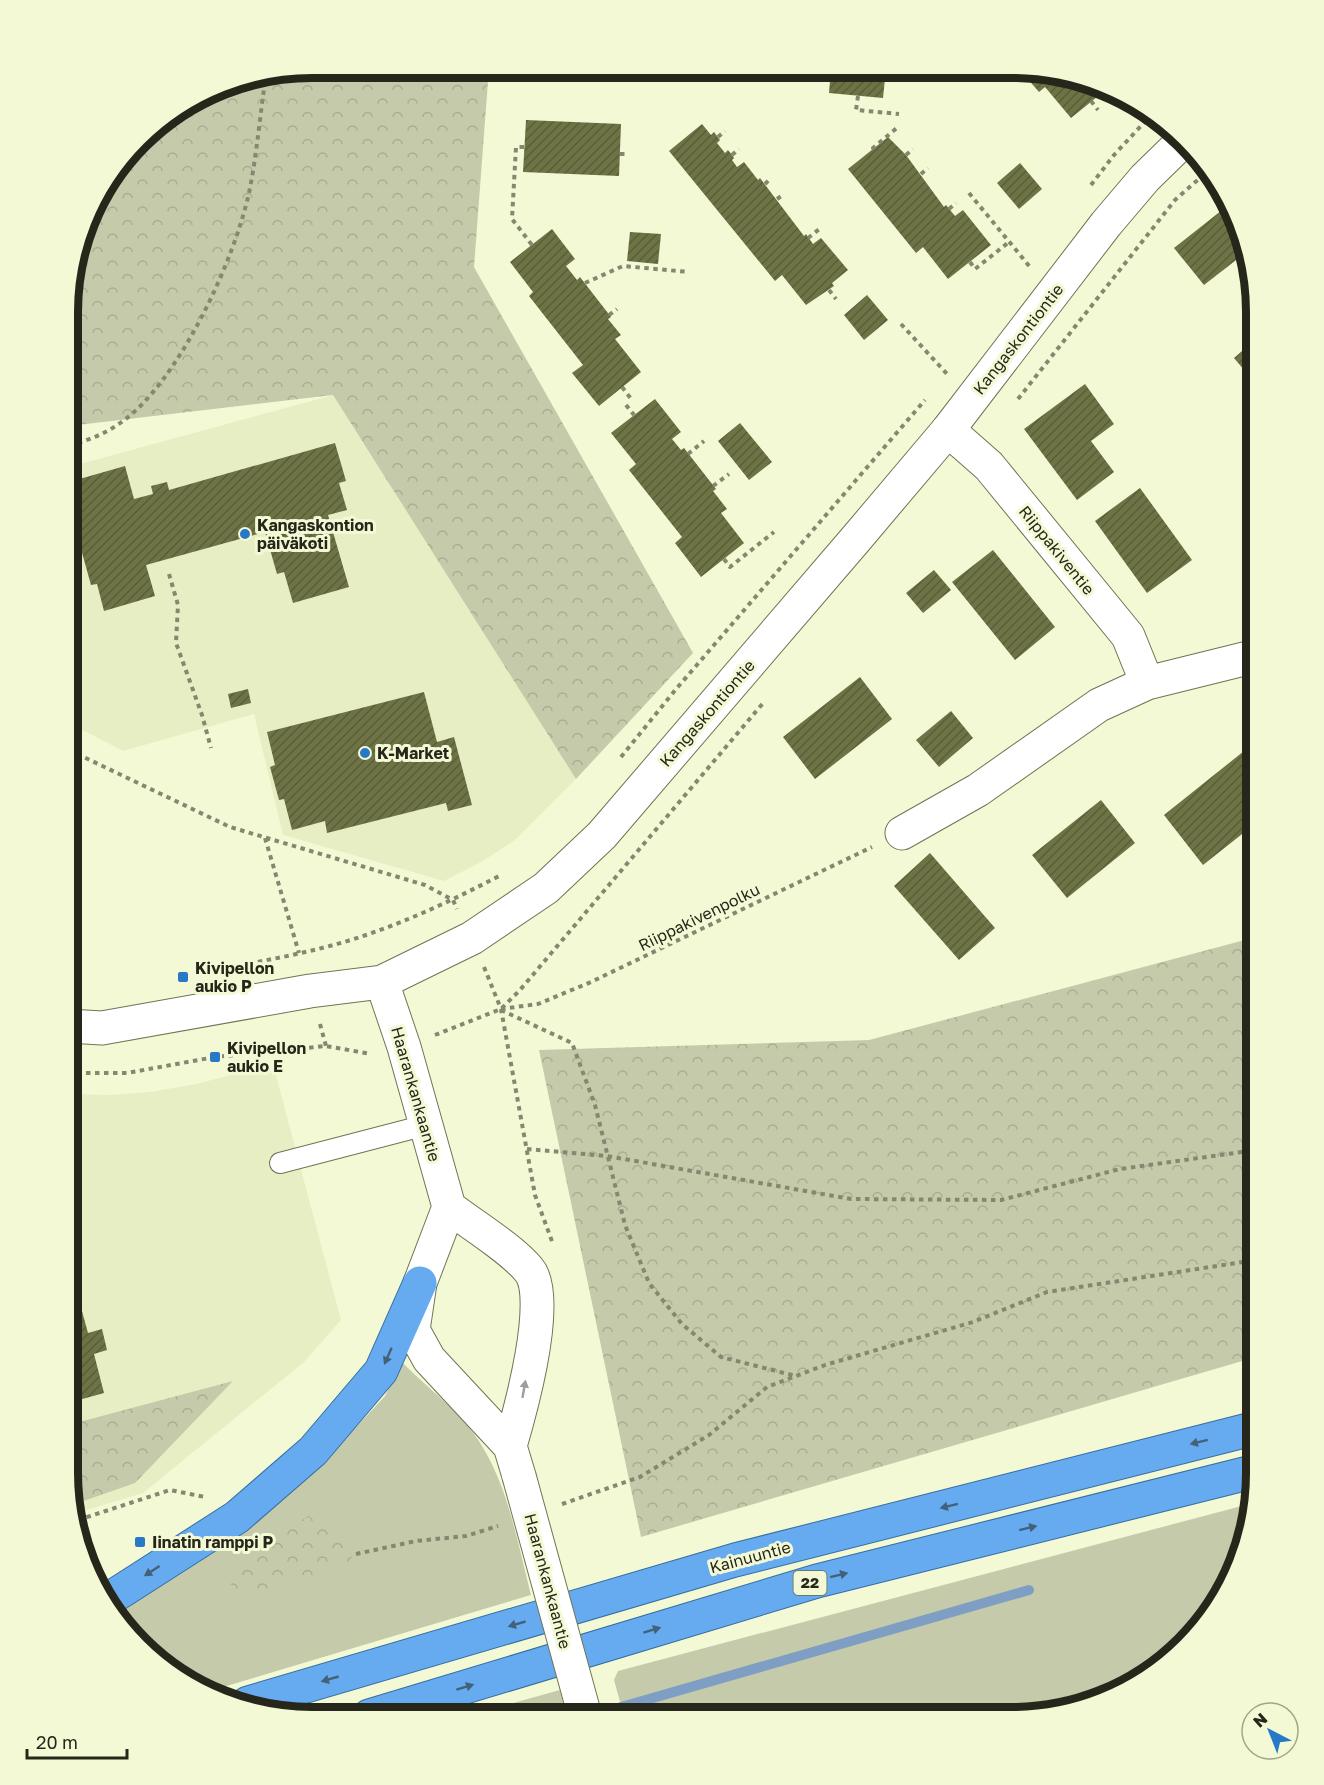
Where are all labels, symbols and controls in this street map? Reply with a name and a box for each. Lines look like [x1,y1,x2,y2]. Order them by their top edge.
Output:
street label: Kangaskontiontie [969,280,1067,398]
street label: Riippakiventie [1015,501,1099,599]
place label: Kangaskontion päiväkoti [257,515,374,553]
marker: Kangaskontion päiväkoti [238,527,252,541]
street label: Kangaskontiontie [655,655,759,771]
place label: K-Market [377,743,449,763]
marker: K-Market [358,746,372,760]
street label: Riippakivenpolku [635,879,763,955]
place label: Kivipellon aukio P [195,958,274,996]
marker: Kivipellon aukio P [176,970,190,984]
street label: Haarankankaantie [387,1024,445,1164]
place label: Kivipellon aukio E [227,1038,306,1076]
marker: Kivipellon aukio E [208,1050,222,1064]
one-way arrow [383,1347,393,1365]
one-way arrow [520,1380,529,1399]
one-way arrow [1190,1438,1208,1448]
one-way arrow [940,1501,958,1511]
street label: Haarankankaantie [520,1511,576,1651]
one-way arrow [1019,1522,1037,1532]
place label: Iinatin ramppi P [152,1532,274,1552]
marker: Iinatin ramppi P [133,1535,147,1549]
street label: Kainuuntie [707,1537,793,1577]
one-way arrow [144,1566,160,1577]
one-way arrow [830,1570,848,1580]
road number: 22 [794,1571,826,1595]
one-way arrow [508,1620,526,1629]
one-way arrow [643,1625,661,1634]
one-way arrow [321,1675,339,1684]
one-way arrow [456,1682,474,1691]
north arrow [1240,1701,1300,1761]
text: N [1249,1708,1271,1731]
scale bar [27,1722,128,1760]
text: 20 m [36,1731,78,1753]

